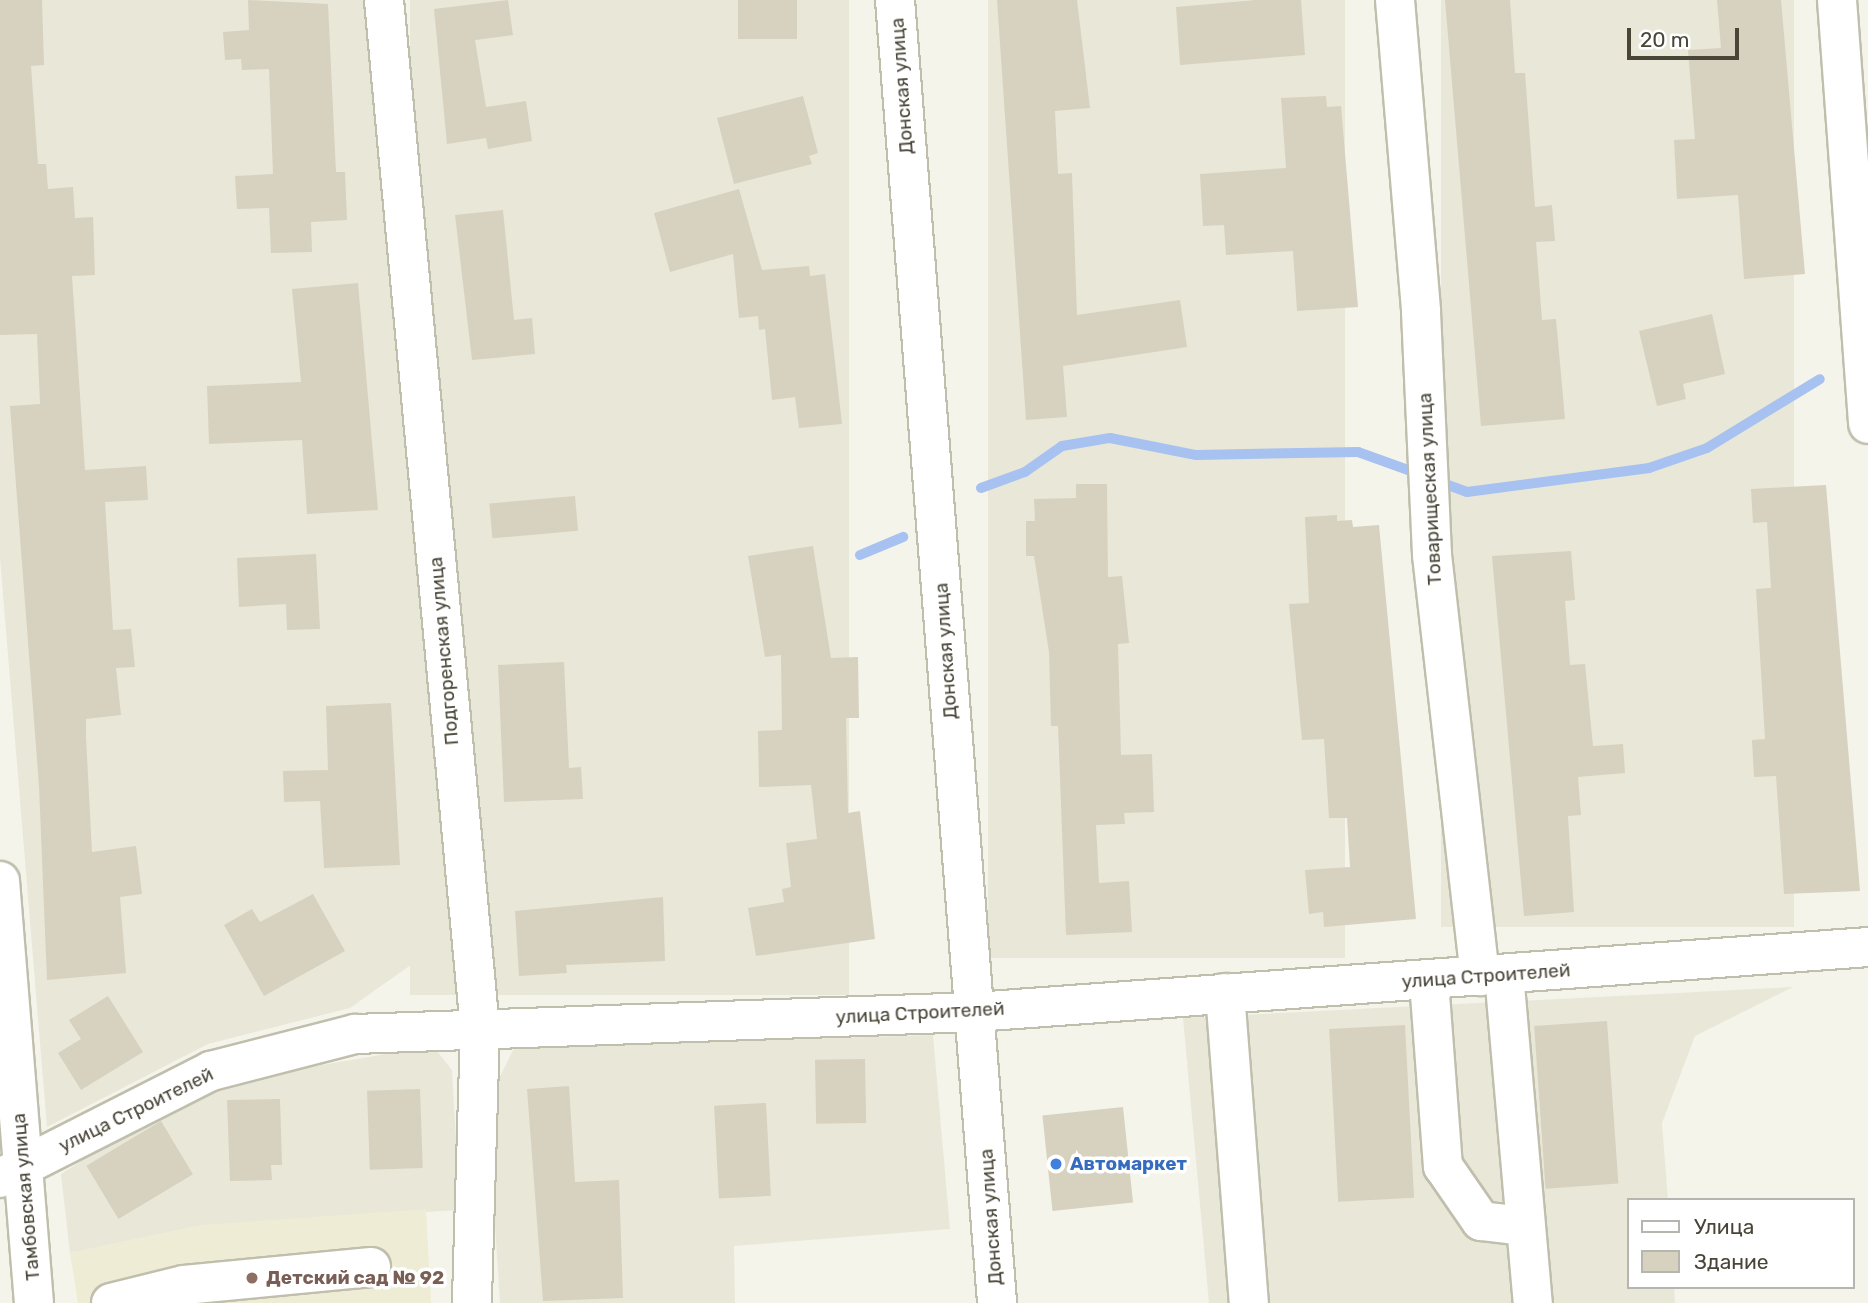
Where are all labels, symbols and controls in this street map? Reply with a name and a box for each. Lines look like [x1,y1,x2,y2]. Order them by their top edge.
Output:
scale bar [1630,14,1742,58]
street label: Донская улица [886,17,918,155]
text: 20 m [1640,27,1689,52]
street label: Товарищеская улица [1414,392,1446,586]
street label: Подгоренская улица [424,556,464,746]
street label: Донская улица [930,582,962,720]
street label: улица Строителей [1401,959,1571,993]
street label: улица Строителей [835,997,1005,1029]
street label: улица Строителей [55,1063,217,1157]
street label: Тамбовская улица [7,1112,45,1282]
street label: Донская улица [975,1148,1007,1286]
place label: Автомаркет [1070,1153,1187,1175]
marker: Автомаркет [1048,1156,1064,1172]
legend [1626,1198,1854,1289]
text: Улица [1694,1214,1754,1239]
text: Здание [1694,1249,1769,1274]
place label: Детский сад № 92 [266,1267,444,1289]
marker: Детский сад № 92 [244,1270,260,1286]

